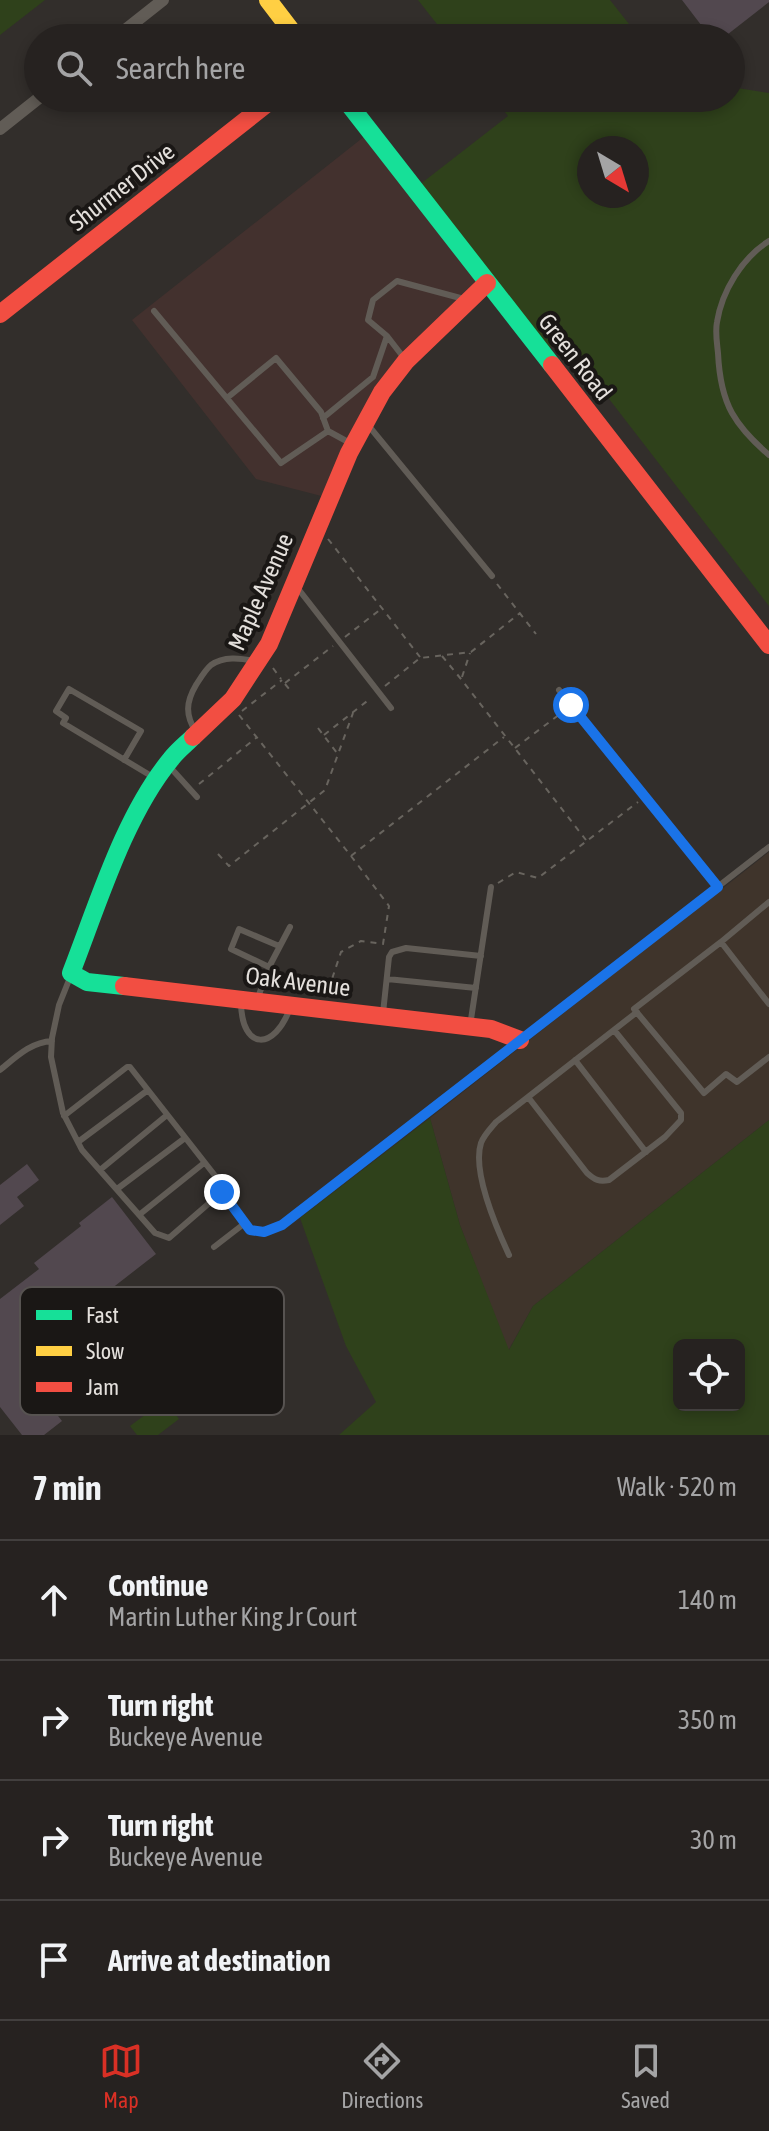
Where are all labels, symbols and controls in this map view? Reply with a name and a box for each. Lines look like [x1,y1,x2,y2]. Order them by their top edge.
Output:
search box [24,24,745,112]
icon: search [52,46,96,90]
text: Search here [116,51,245,85]
north arrow [577,136,649,208]
street label: Shurmer Drive [64,137,179,236]
street label: Green Road [533,308,617,405]
street label: Maple Avenue [223,529,298,655]
route start [553,687,589,723]
street label: Oak Avenue [244,962,352,1001]
route end [204,1174,240,1210]
legend [20,1287,284,1415]
text: Fast [86,1302,119,1328]
text: Slow [86,1338,124,1364]
map controls [673,1339,745,1411]
button: locate [673,1339,745,1411]
text: Jam [86,1374,119,1400]
text: 7 min [32,1468,101,1507]
text: Walk · 520 m [617,1472,737,1502]
text: Continue [108,1568,208,1602]
icon: ahead [32,1578,76,1622]
text: 140 m [678,1585,737,1615]
text: Martin Luther King Jr Court [108,1602,357,1632]
text: Turn right [108,1688,214,1722]
icon: right [32,1698,76,1742]
text: 350 m [678,1705,737,1735]
text: Buckeye Avenue [108,1722,263,1752]
text: Turn right [108,1808,214,1842]
icon: right [32,1818,76,1862]
text: 30 m [690,1825,737,1855]
text: Buckeye Avenue [108,1842,263,1872]
icon: arrive [32,1938,76,1982]
text: Arrive at destination [108,1943,330,1977]
tab: Map [99,2039,143,2113]
tab: Directions [341,2039,423,2113]
tab: Saved [621,2039,670,2113]

